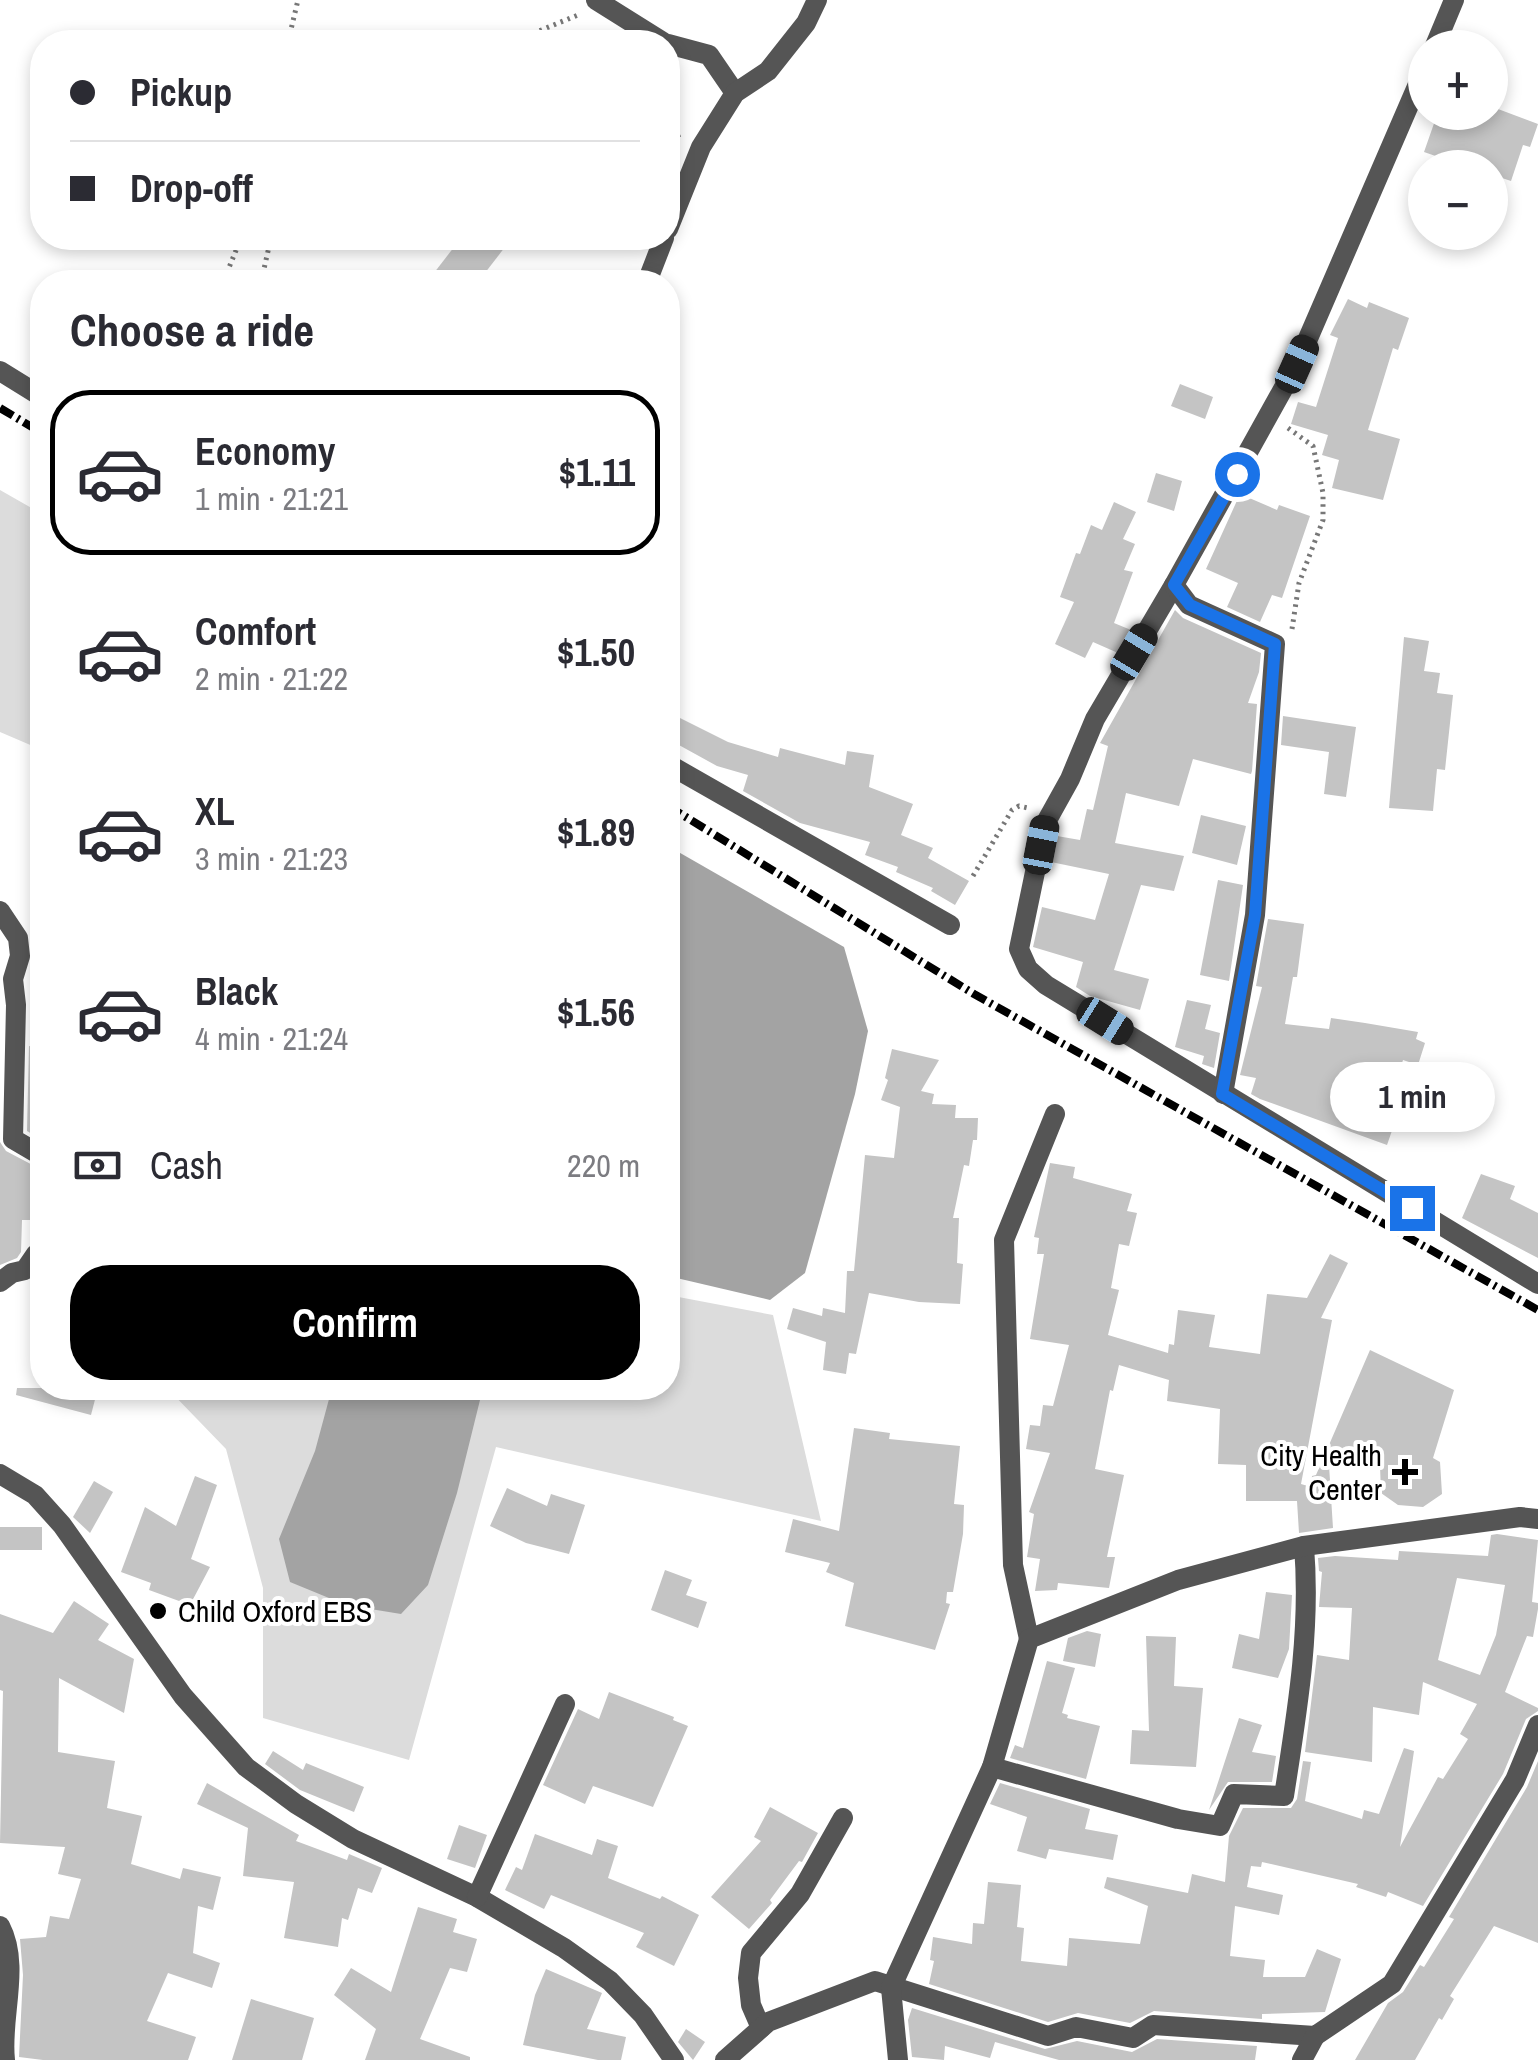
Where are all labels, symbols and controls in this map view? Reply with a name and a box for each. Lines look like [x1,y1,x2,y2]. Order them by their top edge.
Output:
map controls [1408,30,1508,250]
button: + [1408,30,1508,130]
text: Pickup [130,67,232,118]
button: − [1408,150,1508,250]
text: Drop-off [130,163,253,214]
text: Choose a ride [70,299,314,360]
car [1271,330,1323,398]
text: Economy [195,426,335,477]
icon: car [75,428,165,518]
text: $1.11 [559,447,635,498]
route start [1215,452,1260,497]
text: 1 min · 21:21 [195,477,348,520]
text: Comfort [195,606,316,657]
icon: car [75,608,165,698]
car [1106,619,1162,685]
text: $1.50 [557,627,635,678]
text: 2 min · 21:22 [195,657,348,700]
text: XL [195,786,235,837]
icon: car [75,788,165,878]
text: $1.89 [557,807,635,858]
car [1021,813,1061,877]
text: 3 min · 21:23 [195,837,348,880]
text: Black [195,966,278,1017]
icon: car [75,968,165,1058]
text: $1.56 [557,987,635,1038]
car [1072,992,1138,1050]
text: 4 min · 21:24 [195,1017,348,1060]
callout: 1 min [1330,1063,1494,1133]
text: 1 min [1378,1075,1447,1118]
icon: cash [70,1138,125,1193]
text: Cash [150,1140,223,1191]
text: 220 m [567,1144,640,1187]
route end [1390,1186,1435,1231]
button: Confirm [70,1265,640,1380]
place label: City Health Center [1260,1435,1383,1509]
marker: City Health Center [1392,1459,1418,1485]
place label: Child Oxford EBS [178,1591,372,1631]
marker: Child Oxford EBS [147,1600,169,1622]

